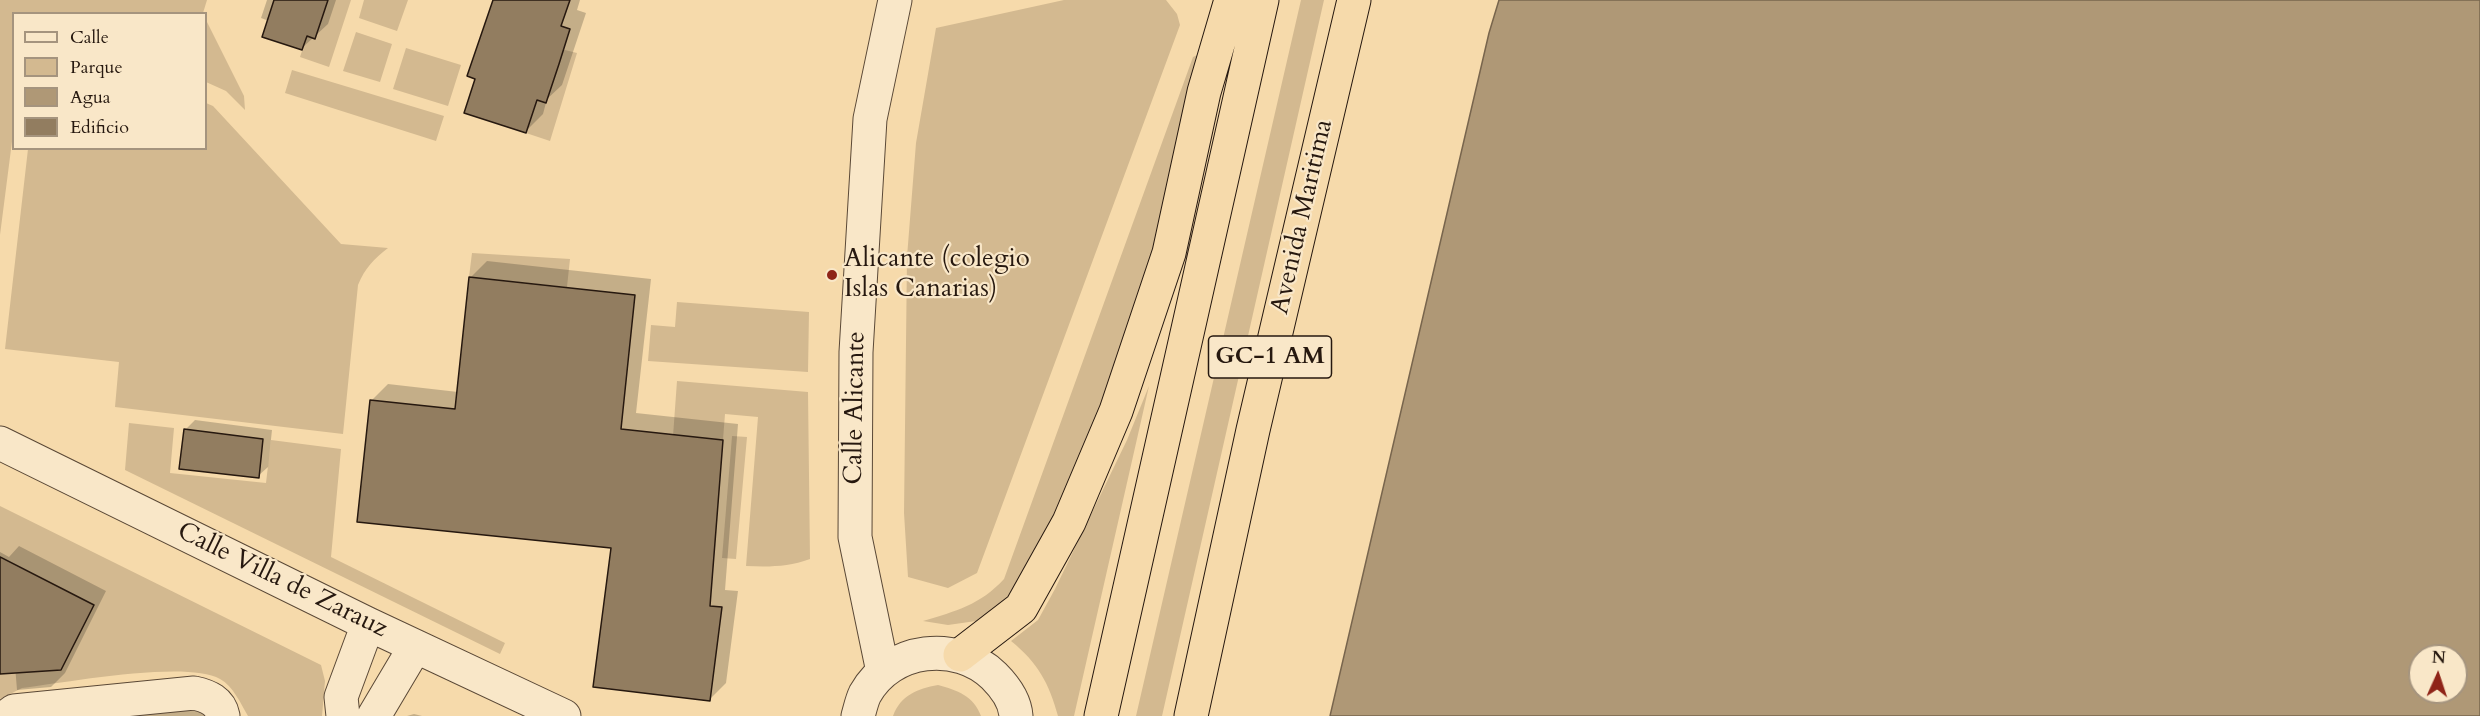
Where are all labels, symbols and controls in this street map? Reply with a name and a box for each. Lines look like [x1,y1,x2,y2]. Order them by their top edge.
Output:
legend [12,12,207,150]
text: Calle [70,25,109,50]
text: Parque [70,55,123,80]
text: Agua [70,85,111,110]
text: Edificio [70,115,129,140]
street label: Avenida Maritima [1265,117,1341,317]
place label: Alicante (colegio Islas Canarias) [844,244,1030,306]
marker: Alicante (colegio Islas Canarias) [825,268,839,282]
street label: Calle Alicante [839,331,873,485]
road number: GC-1 AM [1208,336,1332,378]
street label: Calle Villa de Zarauz [172,517,392,645]
north arrow [2408,644,2468,704]
text: N [2431,647,2446,669]

